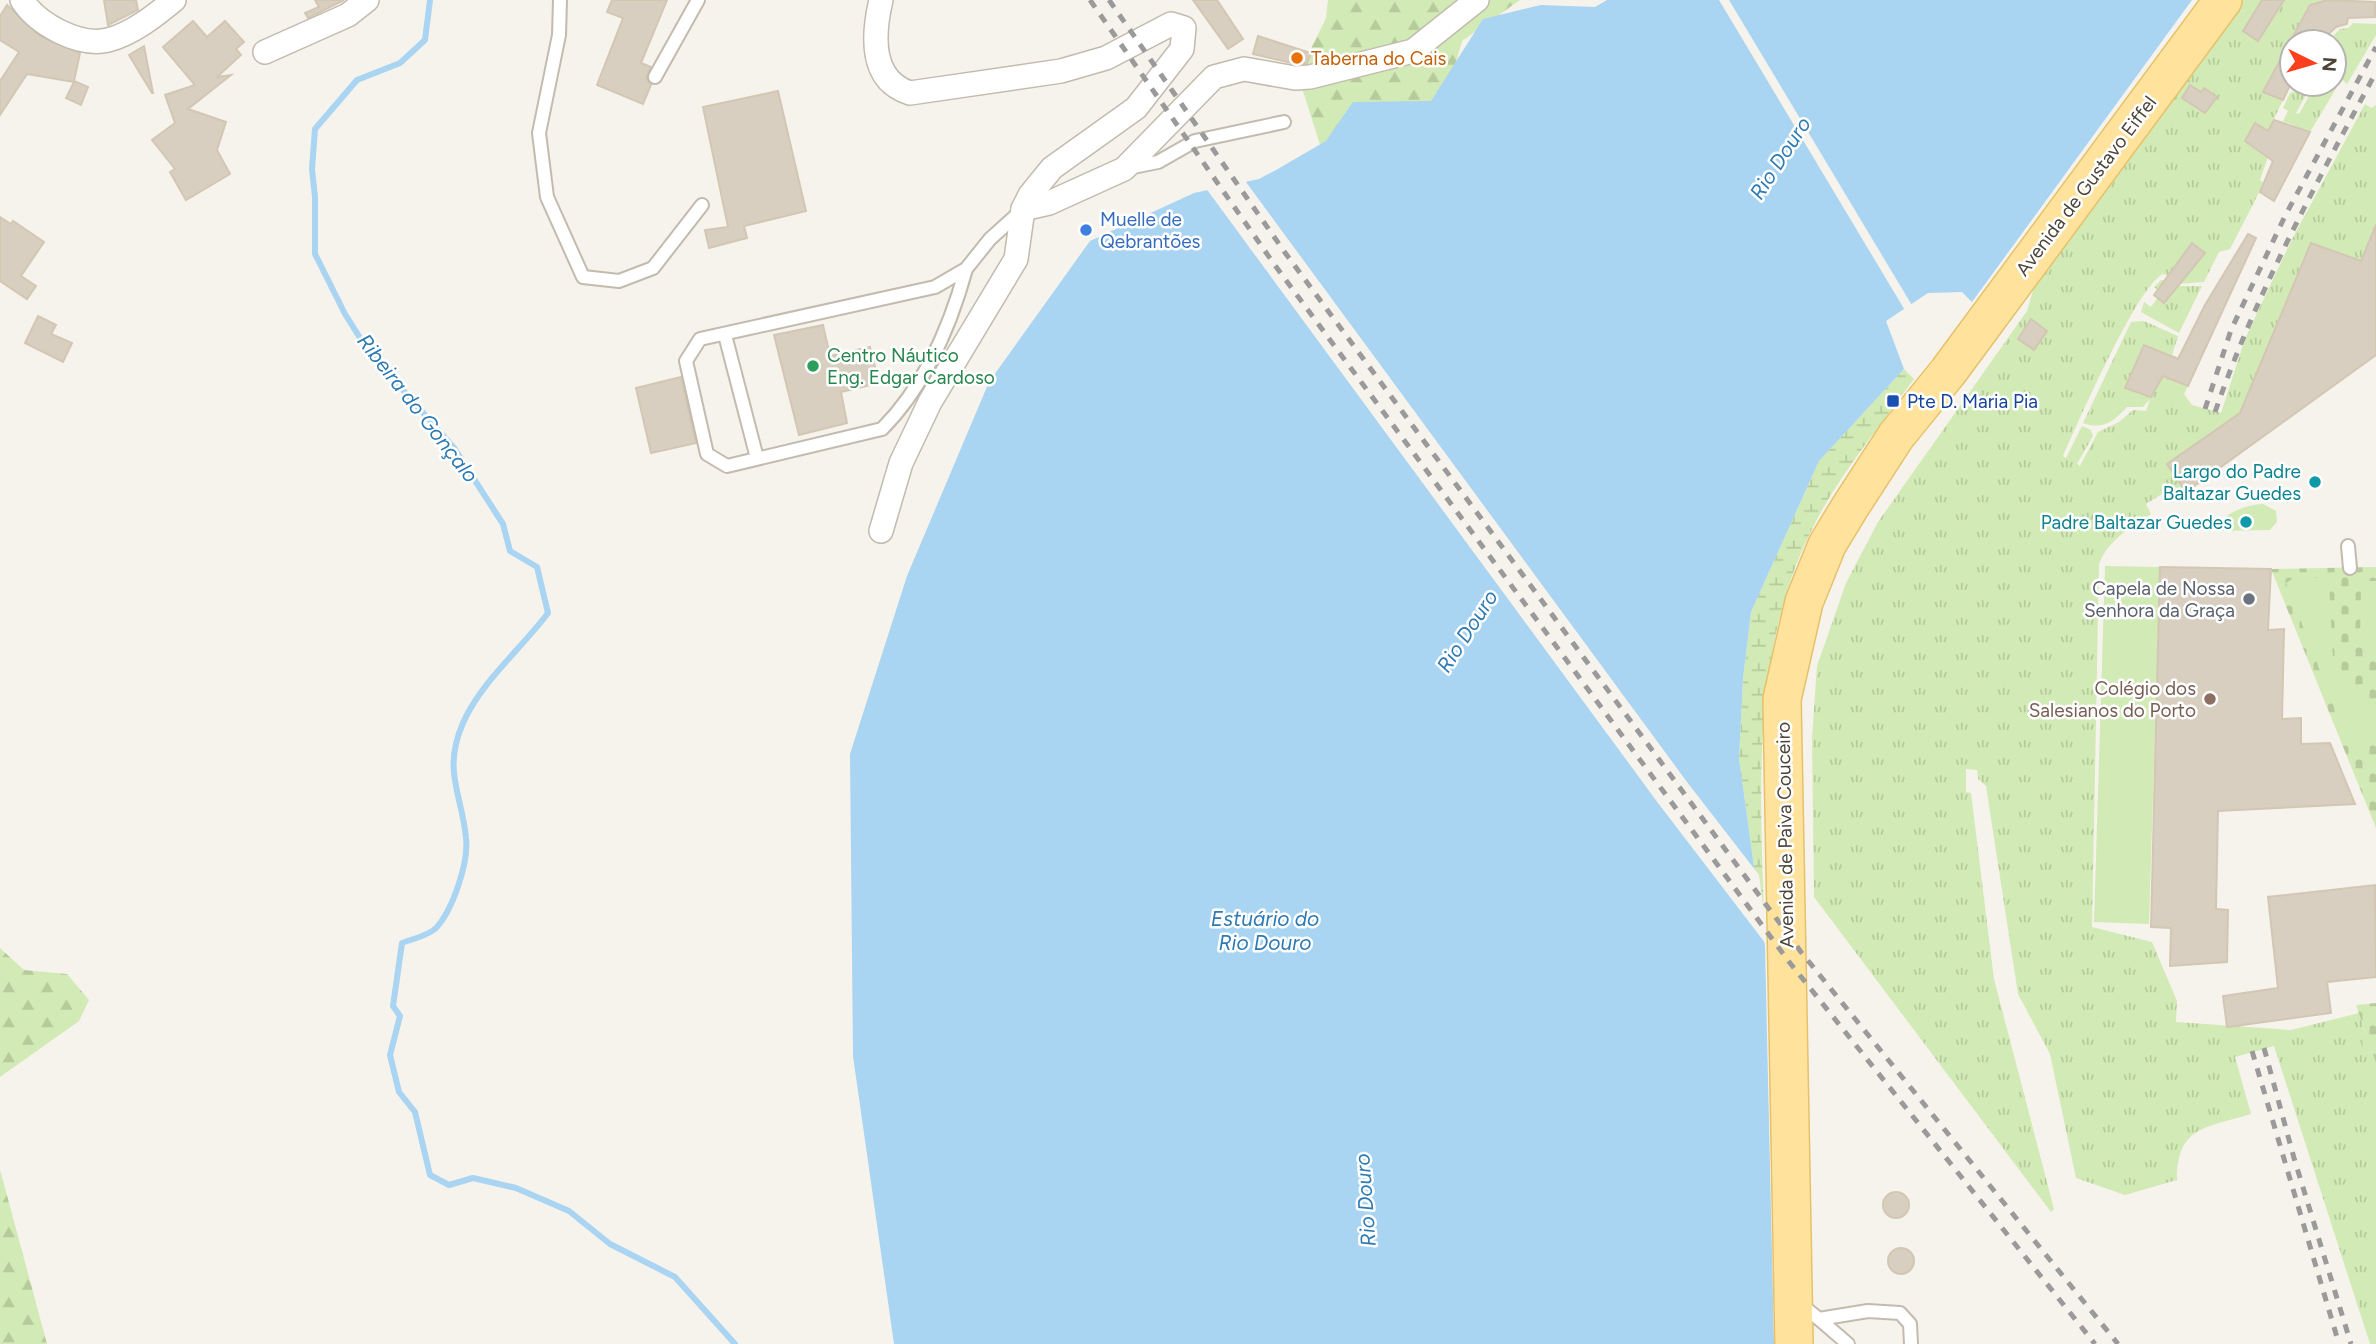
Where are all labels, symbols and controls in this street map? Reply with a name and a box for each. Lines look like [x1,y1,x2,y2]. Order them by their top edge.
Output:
north arrow [2278,28,2348,98]
place label: Taberna do Cais [1311,47,1447,70]
marker: Taberna do Cais [1289,50,1305,66]
text: N [2317,56,2342,73]
street label: Avenida de Gustavo Eiffel [2011,91,2161,281]
water label: Rio Douro [1744,112,1816,204]
place label: Muelle de Qebrantões [1100,208,1201,253]
marker: Muelle de Qebrantões [1078,222,1094,238]
water label: Ribeira do Gonçalo [352,329,484,487]
place label: Centro Náutico Eng. Edgar Cardoso [827,344,995,389]
marker: Centro Náutico Eng. Edgar Cardoso [805,358,821,374]
place label: Pte D. Maria Pia [1907,390,2038,413]
marker: Pte D. Maria Pia [1885,393,1901,409]
place label: Largo do Padre Baltazar Guedes [2163,460,2301,505]
marker: Largo do Padre Baltazar Guedes [2307,474,2323,490]
place label: Padre Baltazar Guedes [2041,511,2232,534]
marker: Padre Baltazar Guedes [2238,514,2254,530]
place label: Capela de Nossa Senhora da Graça [2084,577,2235,622]
water label: Rio Douro [1431,585,1503,677]
marker: Capela de Nossa Senhora da Graça [2241,591,2257,607]
place label: Colégio dos Salesianos do Porto [2029,677,2196,722]
marker: Colégio dos Salesianos do Porto [2202,691,2218,707]
street label: Avenida de Paiva Couceiro [1772,722,1798,948]
water label: Estuário do Rio Douro [1211,906,1319,955]
water label: Rio Douro [1349,1153,1381,1247]

